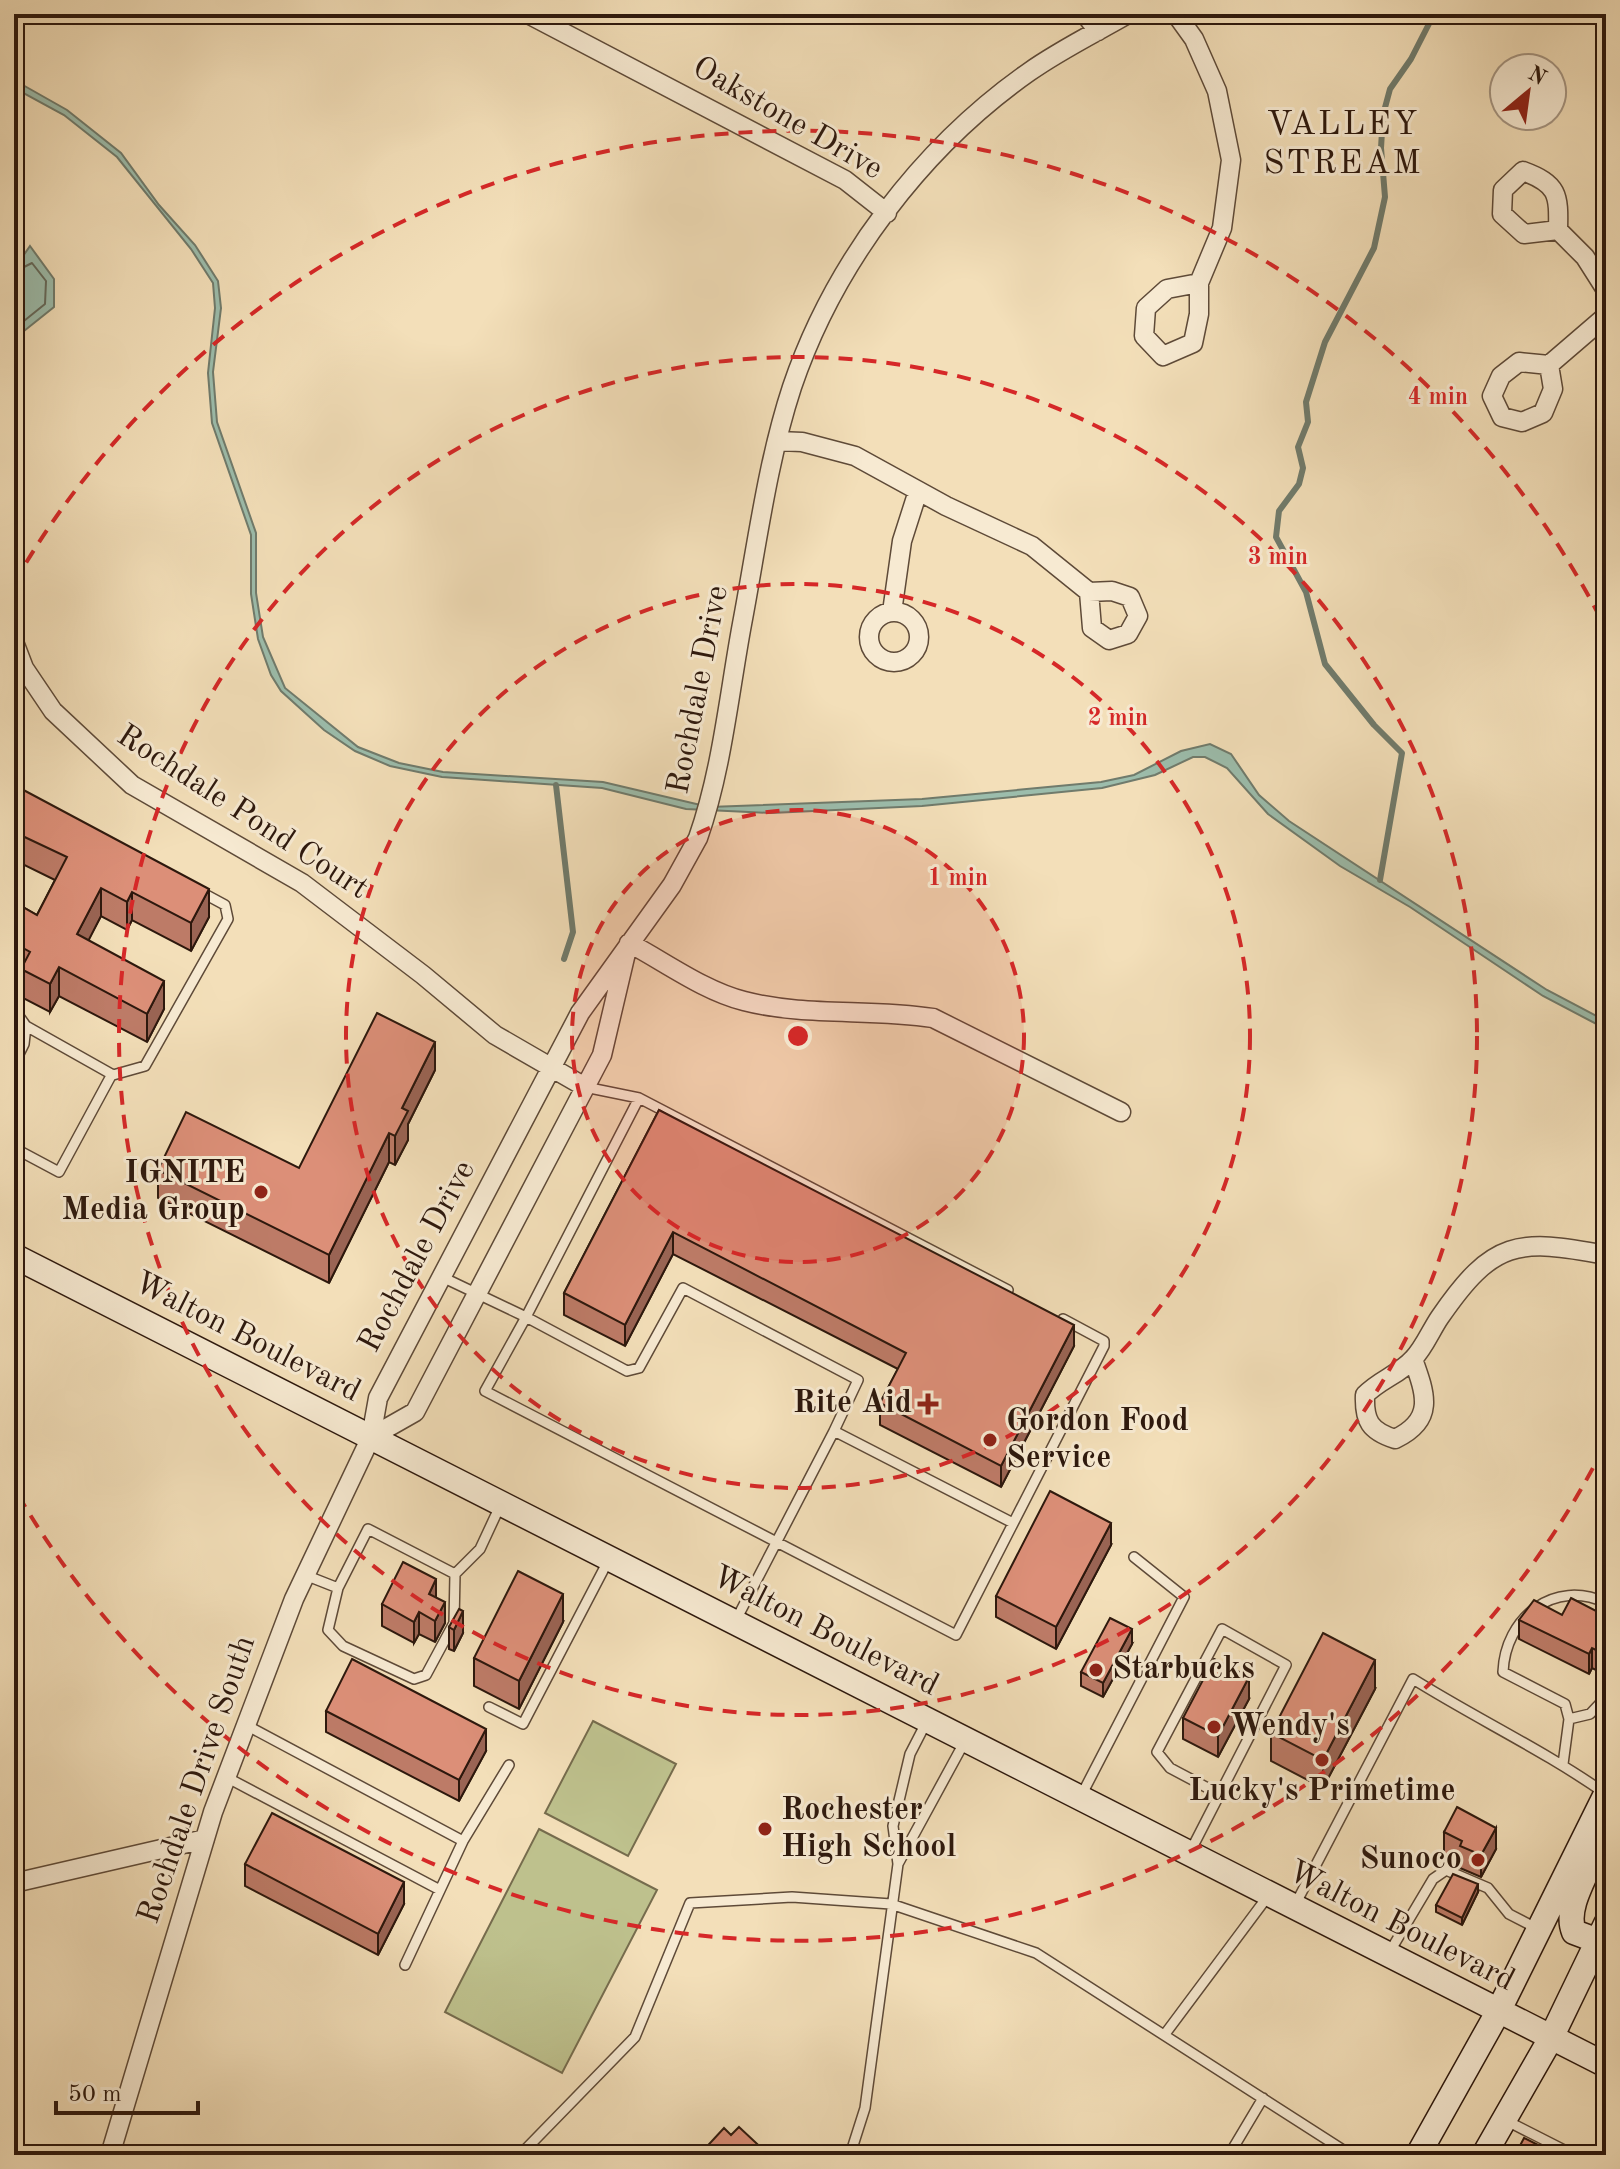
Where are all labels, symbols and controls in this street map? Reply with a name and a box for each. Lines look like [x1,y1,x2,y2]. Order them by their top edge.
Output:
street label: Oakstone Drive [686,52,888,186]
north arrow [1488,52,1568,132]
text: N [1524,63,1550,90]
district label: VALLEY STREAM [1263,108,1423,181]
text: 4 min [1408,386,1468,410]
text: 3 min [1248,546,1308,570]
street label: Rochdale Drive [663,583,735,797]
text: 2 min [1088,707,1148,731]
street label: Rochdale Pond Court [111,720,373,906]
text: 1 min [928,867,988,891]
centre of rings [784,1022,812,1050]
street label: Rochdale Drive [354,1156,482,1358]
place label: IGNITE Media Group [61,1158,245,1227]
marker: IGNITE Media Group [252,1183,270,1201]
street label: Walton Boulevard [129,1267,365,1409]
place label: Rite Aid [793,1388,912,1420]
marker: Rite Aid [919,1395,937,1413]
place label: Gordon Food Service [1006,1406,1189,1475]
marker: Gordon Food Service [981,1431,999,1449]
street label: Walton Boulevard [707,1561,943,1703]
street label: Rochdale Drive South [134,1632,262,1928]
place label: Starbucks [1112,1654,1255,1686]
marker: Starbucks [1087,1661,1105,1679]
place label: Wendy's [1230,1711,1350,1743]
marker: Wendy's [1205,1718,1223,1736]
marker: Lucky's Primetime [1313,1751,1331,1769]
place label: Lucky's Primetime [1188,1776,1456,1808]
place label: Rochester High School [781,1795,956,1864]
marker: Rochester High School [756,1820,774,1838]
place label: Sunoco [1360,1844,1462,1876]
marker: Sunoco [1469,1851,1487,1869]
street label: Walton Boulevard [1283,1856,1519,1998]
scale bar [56,2065,198,2115]
text: 50 m [68,2083,122,2107]

